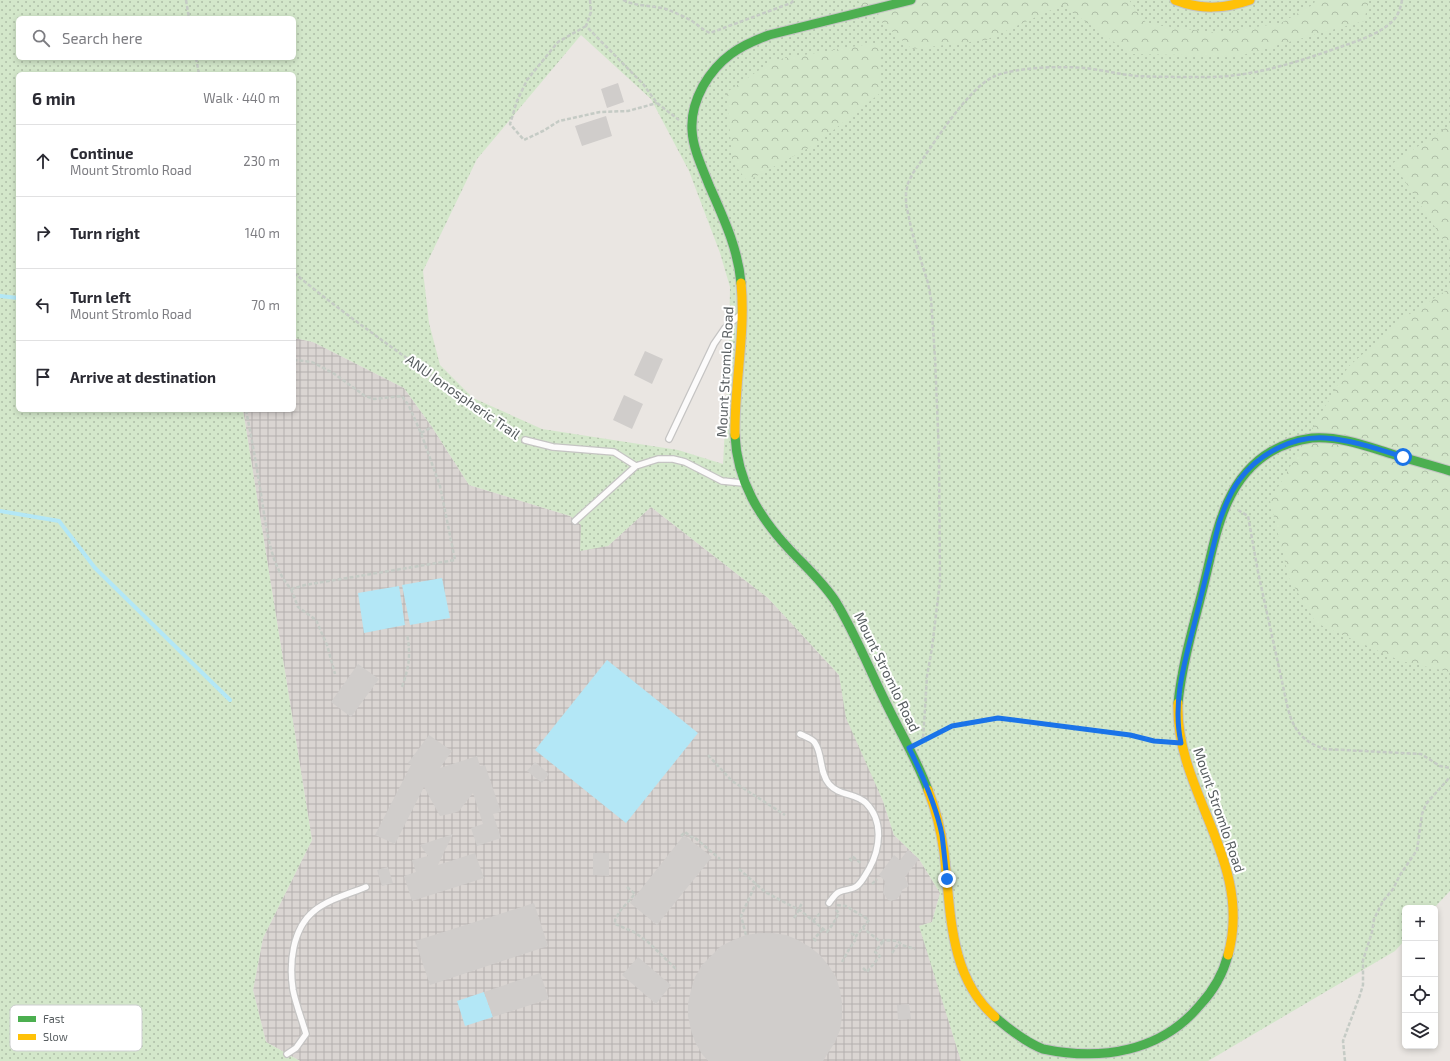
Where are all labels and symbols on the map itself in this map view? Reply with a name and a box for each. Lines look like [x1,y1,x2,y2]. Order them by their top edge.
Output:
street label: Mount Stromlo Road [713,306,736,438]
street label: ANU Ionospheric Trail [403,351,525,443]
route start [1394,448,1412,466]
street label: Mount Stromlo Road [851,609,924,734]
street label: Mount Stromlo Road [1190,745,1249,875]
route end [938,870,956,888]
legend [10,1005,142,1051]
text: Fast [43,1012,65,1025]
text: Slow [43,1030,68,1043]

